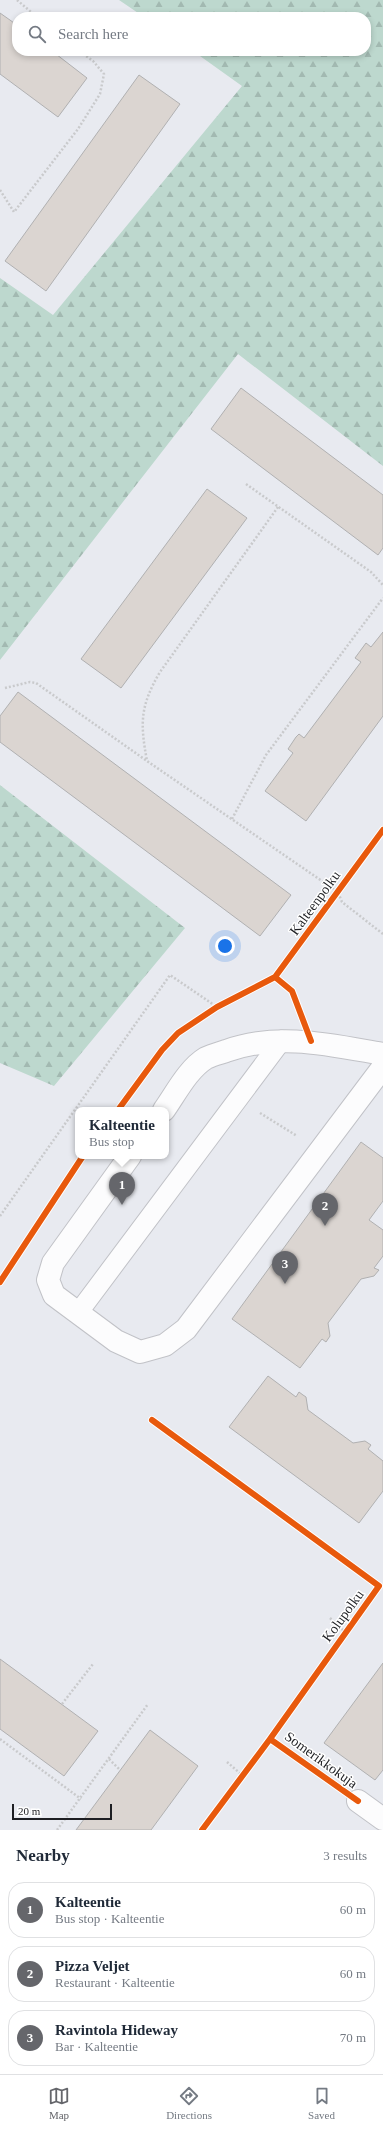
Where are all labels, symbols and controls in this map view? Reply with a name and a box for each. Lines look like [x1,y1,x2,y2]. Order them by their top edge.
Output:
search box [12,12,371,56]
icon: search [26,23,48,45]
text: Search here [58,26,128,42]
street label: Kalteenpolku [287,868,343,938]
your location [215,936,235,956]
popup [75,1107,169,1159]
text: Kalteentie [89,1117,155,1133]
text: Bus stop [89,1134,134,1149]
pin: 1 [109,1172,135,1205]
pin: 2 [312,1193,338,1226]
pin: 3 [272,1251,298,1284]
street label: Kolupolku [319,1587,367,1645]
street label: Somerikkokuja [282,1729,361,1792]
scale bar [12,1802,112,1821]
text: 20 m [18,1805,40,1817]
text: Nearby [16,1846,70,1865]
text: 3 results [323,1848,367,1863]
text: Kalteentie [55,1894,121,1910]
text: 1 [27,1902,33,1917]
text: 60 m [340,1902,366,1917]
text: Bus stop · Kalteentie [55,1911,164,1926]
text: Pizza Veljet [55,1958,130,1974]
text: 2 [27,1966,33,1981]
text: 60 m [340,1966,366,1981]
text: Restaurant · Kalteentie [55,1975,175,1990]
text: Ravintola Hideway [55,2022,178,2038]
text: 3 [27,2030,33,2045]
text: 70 m [340,2030,366,2045]
text: Bar · Kalteentie [55,2039,138,2054]
tab: Map [48,2085,70,2121]
tab: Directions [166,2085,212,2121]
tab: Saved [308,2085,335,2121]

